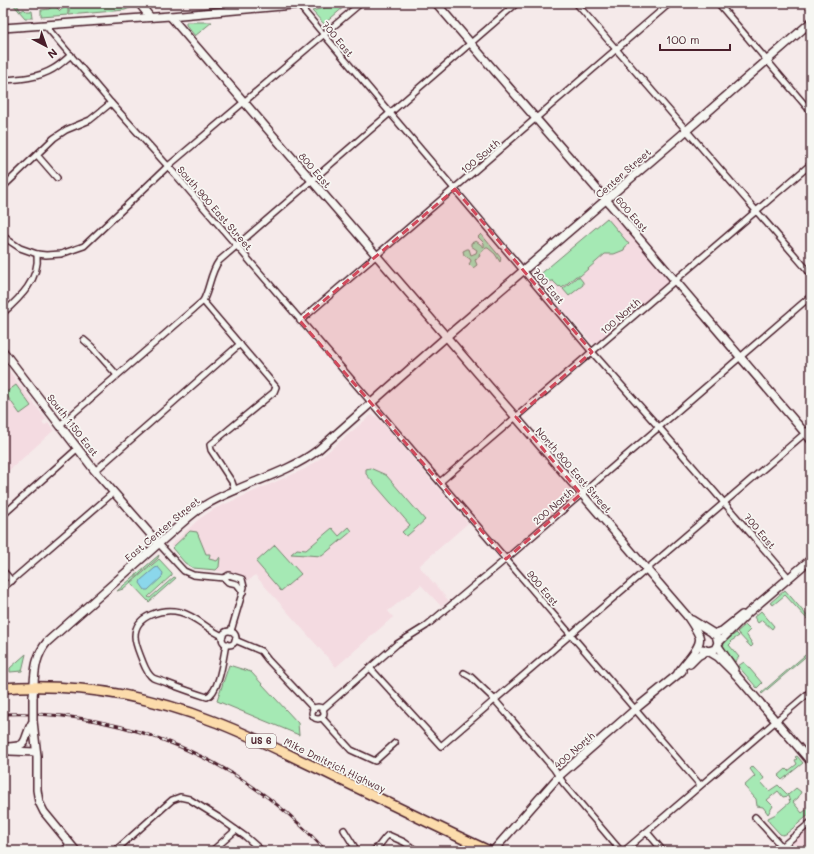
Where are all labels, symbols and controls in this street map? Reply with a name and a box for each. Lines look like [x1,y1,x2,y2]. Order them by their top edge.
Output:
street label: 700 East [319,18,357,60]
north arrow [26,26,66,66]
scale bar [660,26,730,52]
text: 100 m [666,31,700,47]
text: N [45,46,61,62]
street label: 100 South [457,135,503,176]
street label: Center Street [592,145,654,201]
street label: 800 East [296,149,334,191]
street label: South 900 East Street [174,163,256,253]
street label: 600 East [613,193,651,235]
street label: 700 East [530,265,568,307]
street label: 100 North [597,295,643,337]
street label: South 1150 East [44,391,102,459]
street label: North 800 East Street [533,424,615,516]
street label: 200 North [530,484,577,528]
street label: East Center Street [122,493,202,565]
street label: 700 East [741,510,779,552]
street label: 900 East [524,567,562,609]
street label: 400 North [551,728,598,772]
road number: US 6 [246,734,276,748]
street label: Mike Dmitrich Highway [282,734,388,796]

